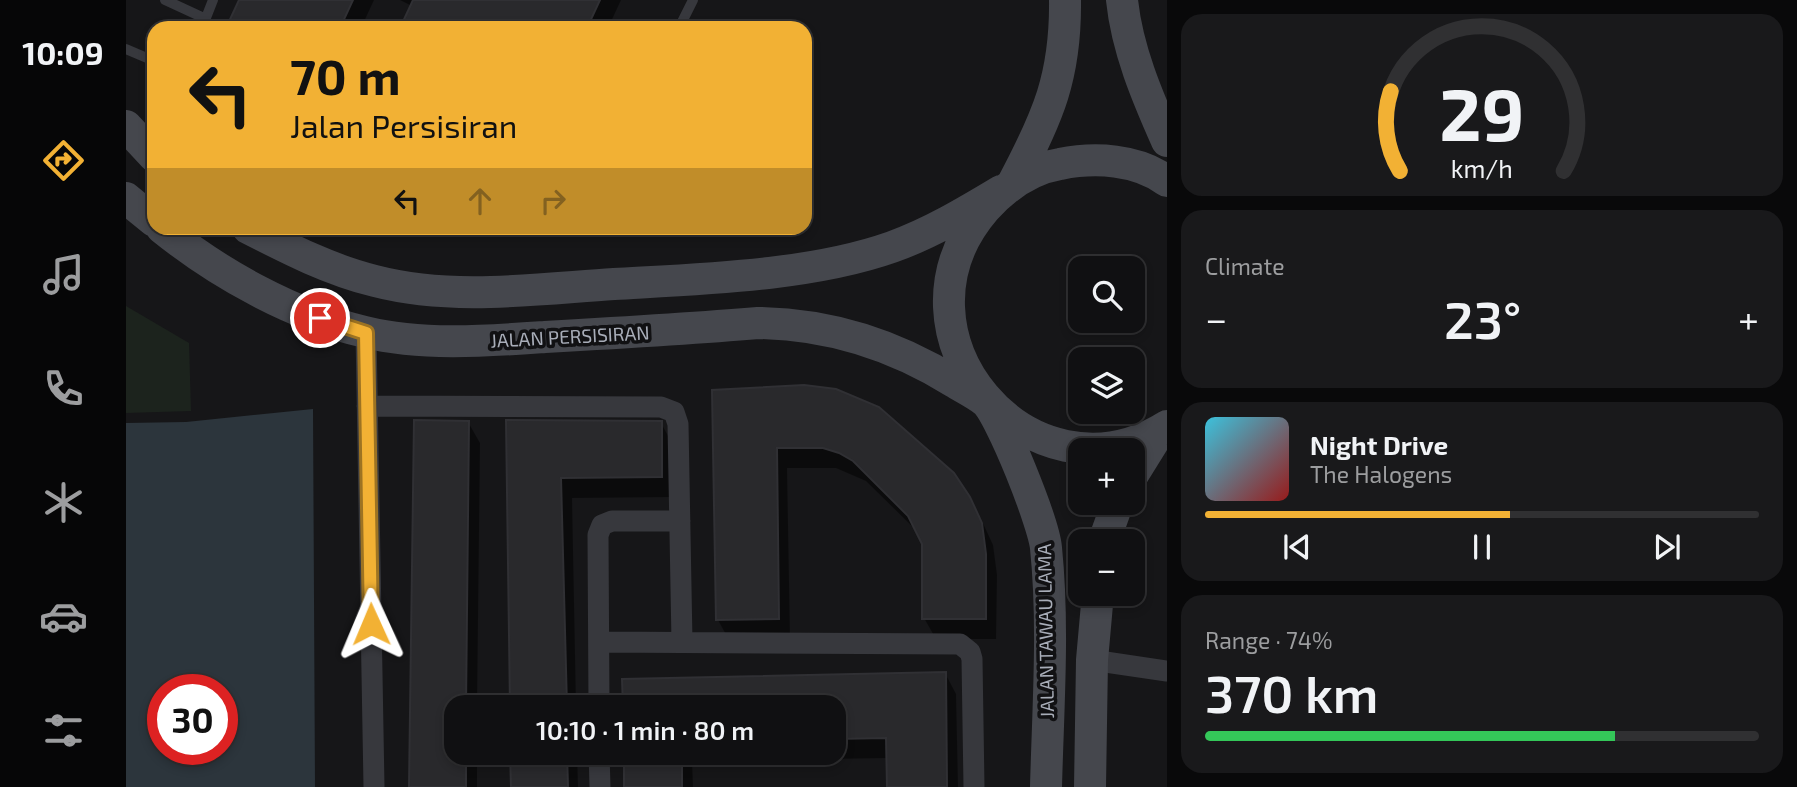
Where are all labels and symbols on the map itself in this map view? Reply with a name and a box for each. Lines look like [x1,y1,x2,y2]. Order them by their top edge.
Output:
pin [290,288,350,348]
street label: JALAN PERSISIRAN [490,320,650,352]
street label: JALAN TAWAU LAMA [1032,543,1058,719]
position arrow [334,587,408,661]
speed limit sign: 30 [147,674,238,765]

